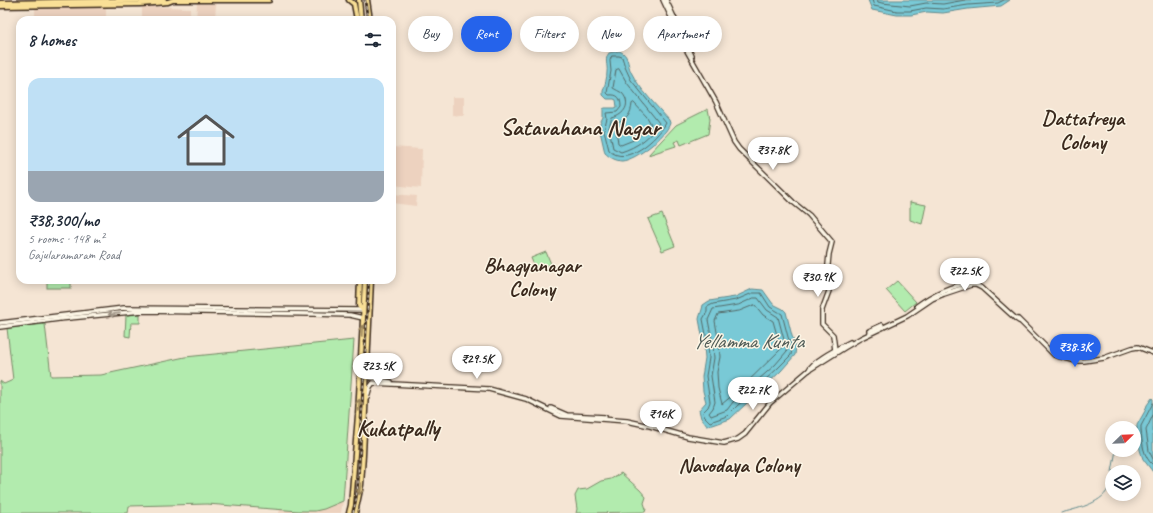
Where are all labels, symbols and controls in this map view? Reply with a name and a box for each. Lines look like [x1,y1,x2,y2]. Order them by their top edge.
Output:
chip: Buy [408,16,453,52]
chip: Rent [461,16,512,52]
chip: Filters [520,16,579,52]
chip: New [587,16,635,52]
chip: Apartment [643,16,722,52]
icon: filters [362,29,384,51]
text: 8 homes [28,30,76,51]
icon: home [170,104,242,176]
district label: Dattatreya Colony [1042,105,1126,155]
district label: Satavahana Nagar [500,112,662,142]
pin: ₹37.8K [740,137,806,171]
text: ₹37.8K [757,142,789,158]
text: ₹38,300/mo [28,210,99,231]
text: 5 rooms · 148 m² [28,231,104,247]
text: Gajularamaram Road [28,247,120,263]
district label: Bhagyanagar Colony [484,252,583,302]
pin: ₹22.5K [932,258,998,292]
text: ₹22.5K [949,263,981,279]
pin: ₹30.9K [785,264,851,298]
text: ₹30.9K [802,269,834,285]
one-way arrow [108,310,121,318]
one-way arrow [359,325,366,338]
water label: Yellamma Kunta [693,328,806,354]
pin: ₹38.3K [1042,334,1108,368]
text: ₹38.3K [1059,339,1091,355]
pin: ₹29.5K [444,346,510,380]
text: ₹29.5K [461,351,493,367]
pin: ₹23.5K [345,353,411,387]
text: ₹23.5K [362,358,394,374]
pin: ₹22.7K [720,377,786,411]
text: ₹22.7K [737,382,769,398]
one-way arrow [355,399,362,412]
pin: ₹16K [637,401,685,435]
text: ₹16K [649,406,673,422]
district label: Kukatpally [357,413,442,443]
north arrow [1105,421,1141,457]
map controls [1105,421,1141,501]
district label: Navodaya Colony [678,452,802,478]
button: layers [1105,465,1141,501]
one-way arrow [356,482,364,495]

